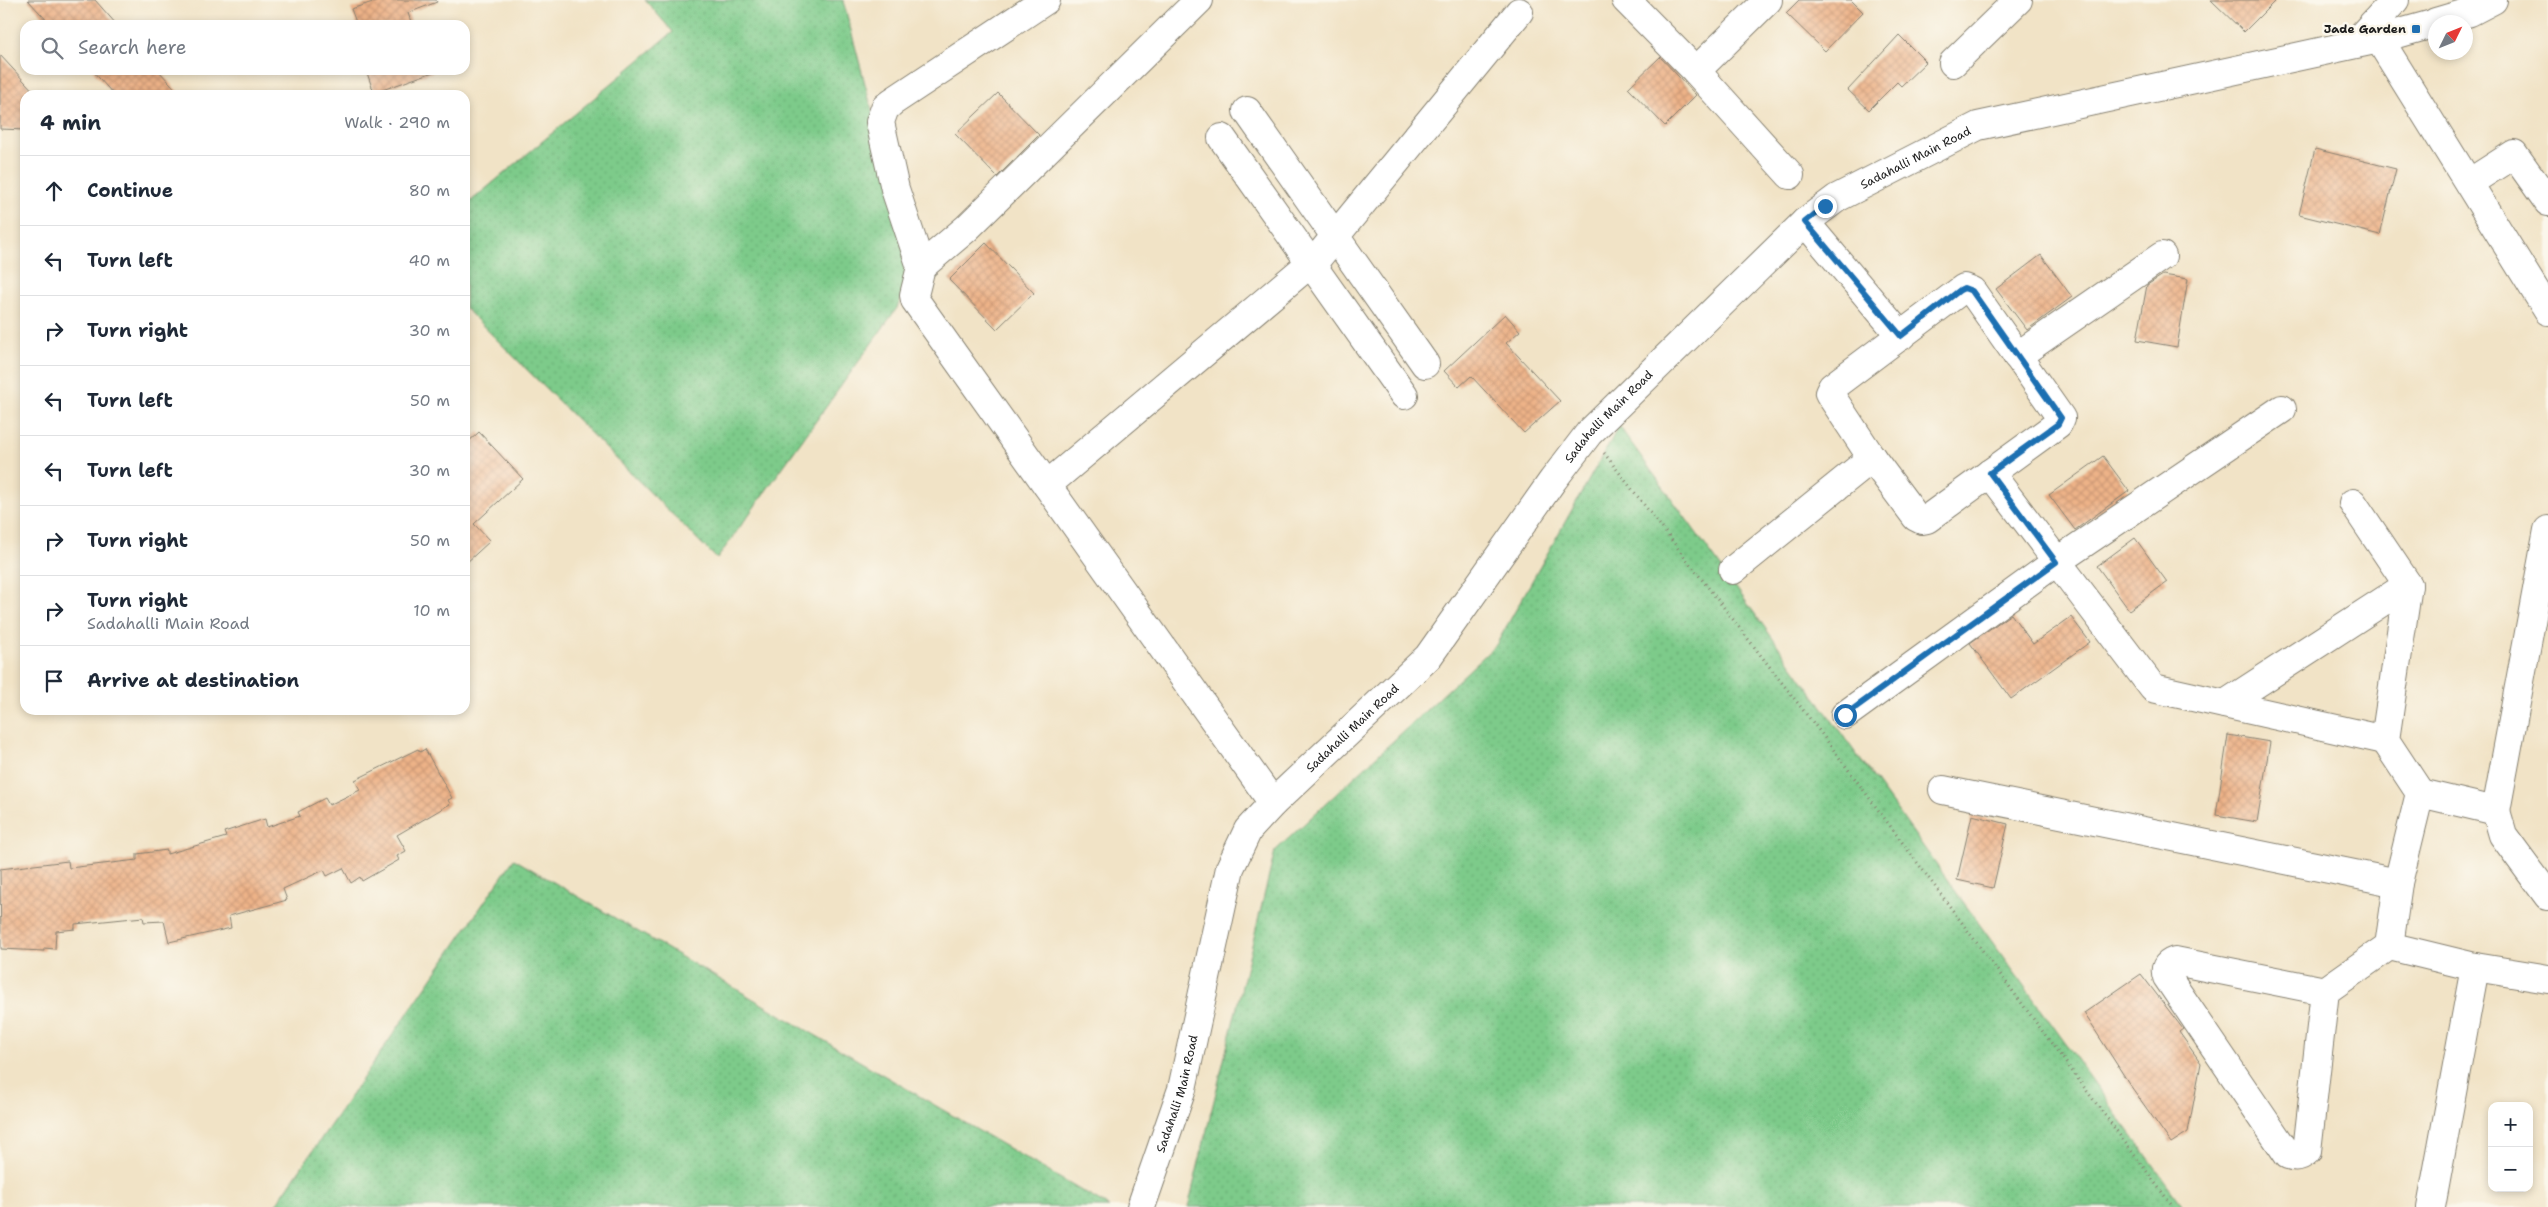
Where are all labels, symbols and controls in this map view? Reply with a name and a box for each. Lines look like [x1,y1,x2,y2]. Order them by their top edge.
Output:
north arrow [2428,15,2473,60]
search box [20,20,470,75]
place label: Jade Garden [2324,21,2406,37]
marker: Jade Garden [2410,23,2422,35]
icon: search [38,34,66,62]
text: Search here [78,35,187,60]
text: 4 min [40,109,101,137]
text: Walk · 290 m [344,112,450,133]
street label: Sadahalli Main Road [1858,123,1974,193]
icon: ahead [40,177,68,205]
text: Continue [87,178,173,203]
text: 80 m [409,180,450,201]
route end [1814,195,1837,218]
icon: left [40,247,68,275]
text: Turn left [87,248,173,273]
text: 40 m [408,250,450,271]
icon: right [40,317,68,345]
text: Turn right [87,318,188,343]
text: 30 m [409,320,450,341]
street label: Sadahalli Main Road [1561,367,1657,466]
icon: left [40,387,68,415]
text: Turn left [87,388,173,413]
text: 50 m [410,390,450,411]
icon: left [40,457,68,485]
text: Turn left [87,458,173,483]
text: 30 m [409,460,450,481]
icon: right [40,527,68,555]
text: Turn right [87,528,188,553]
text: 50 m [410,530,450,551]
text: Turn right [87,588,188,613]
icon: right [40,597,68,625]
text: 10 m [413,600,450,621]
text: Sadahalli Main Road [87,613,250,634]
icon: arrive [40,667,68,695]
text: Arrive at destination [87,668,299,693]
street label: Sadahalli Main Road [1302,680,1403,776]
route start [1834,704,1857,727]
street label: Sadahalli Main Road [1152,1033,1202,1155]
map controls [2488,1102,2533,1192]
button: + [2488,1102,2533,1147]
button: − [2488,1147,2533,1192]

